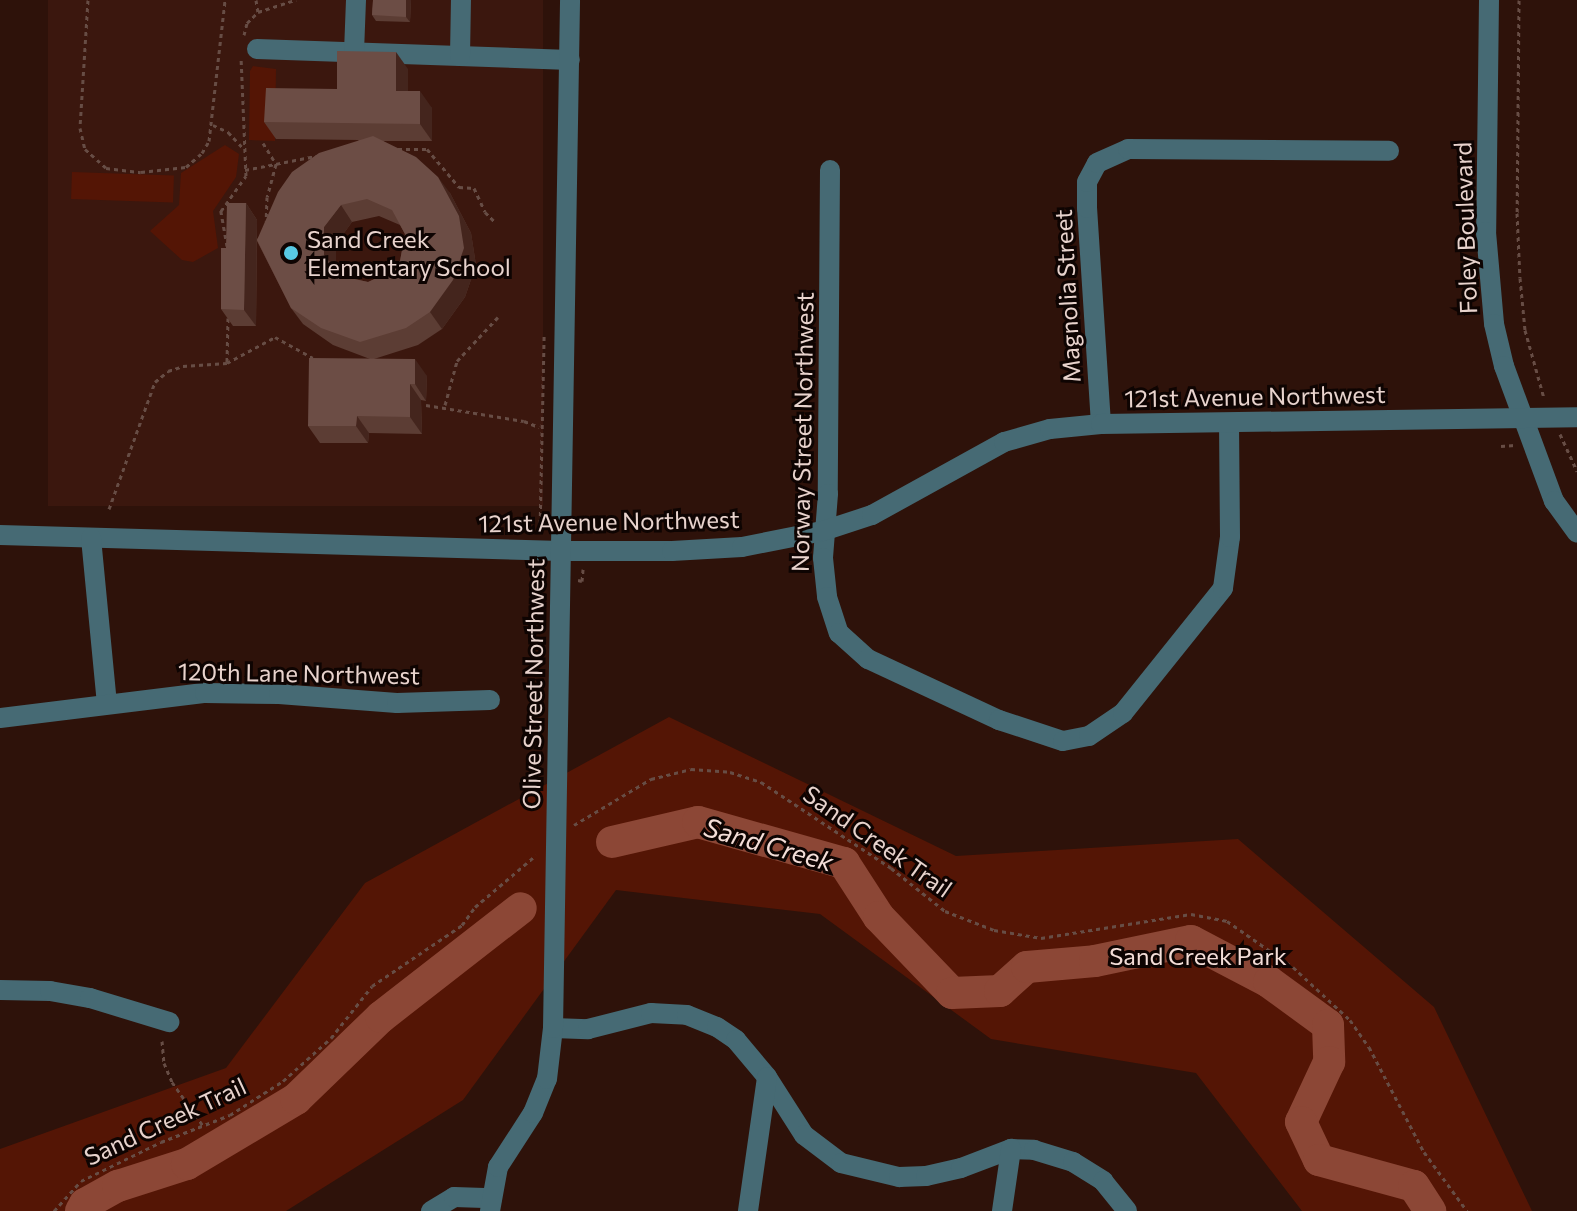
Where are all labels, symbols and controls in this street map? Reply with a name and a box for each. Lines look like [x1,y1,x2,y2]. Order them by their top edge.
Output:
street label: Foley Boulevard [1448,141,1482,315]
street label: Magnolia Street [1048,209,1086,383]
place label: Sand Creek Elementary School [307,225,511,281]
marker: Sand Creek Elementary School [282,244,300,262]
street label: Norway Street Northwest [785,292,819,572]
street label: 121st Avenue Northwest [1124,379,1386,413]
street label: 121st Avenue Northwest [478,504,740,538]
street label: Olive Street Northwest [516,558,550,810]
street label: 120th Lane Northwest [178,656,420,690]
street label: Sand Creek Trail [798,779,958,903]
water label: Sand Creek [701,811,837,877]
park label: Sand Creek Park [1109,942,1287,970]
street label: Sand Creek Trail [80,1071,250,1171]

